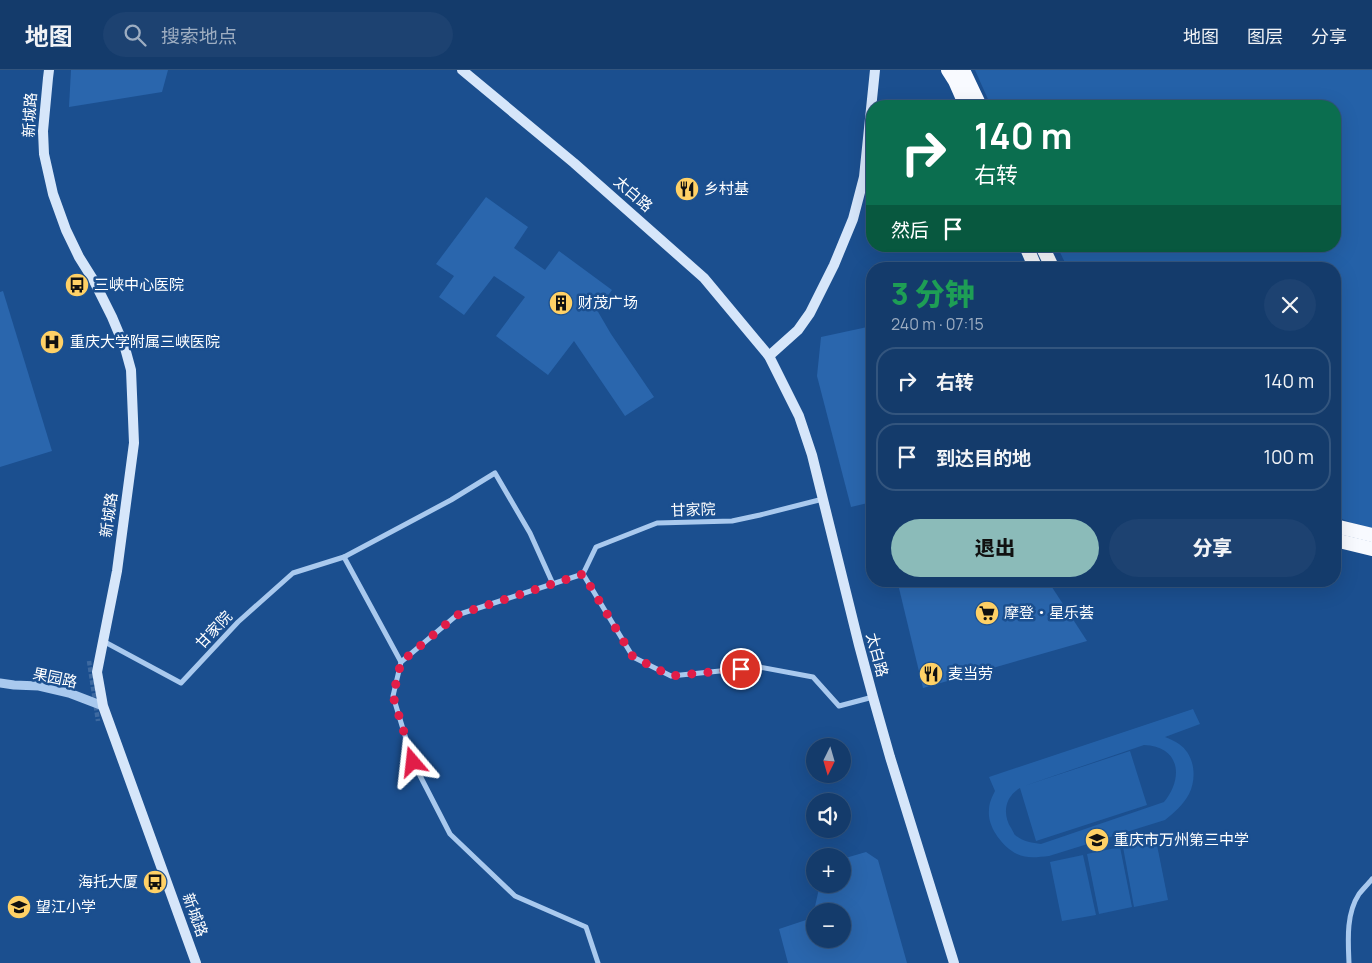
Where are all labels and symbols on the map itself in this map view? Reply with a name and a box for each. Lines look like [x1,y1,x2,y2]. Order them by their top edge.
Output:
street label: 新城路 [18,92,41,138]
street label: 太白路 [609,171,657,216]
restaurant icon: 乡村基 [674,176,700,202]
place label: 乡村基 [704,178,749,199]
bus stop icon: 三峡中心医院 [64,272,90,298]
place label: 三峡中心医院 [94,274,184,295]
building icon: 财茂广场 [548,290,574,316]
place label: 财茂广场 [578,292,638,313]
hospital icon: 重庆大学附属三峡医院 [39,329,65,355]
place label: 重庆大学附属三峡医院 [70,331,220,352]
street label: 新城路 [95,491,122,539]
street label: 甘家院 [670,498,716,521]
supermarket icon: 摩登・星乐荟 [974,600,1000,626]
place label: 摩登・星乐荟 [1004,602,1094,623]
street label: 甘家院 [191,606,237,653]
street label: 太白路 [862,630,893,679]
pin [720,648,762,690]
restaurant icon: 麦当劳 [918,661,944,687]
street label: 果园路 [31,663,79,692]
place label: 麦当劳 [948,663,993,684]
position arrow [386,735,438,787]
north arrow [806,738,851,782]
school or university icon: 重庆市万州第三中学 [1084,827,1110,853]
place label: 重庆市万州第三中学 [1114,829,1249,850]
bus stop icon: 海托大厦 [142,869,168,895]
place label: 海托大厦 [78,871,138,892]
street label: 新城路 [178,890,213,940]
school or university icon: 望江小学 [6,894,32,920]
place label: 望江小学 [36,896,96,917]

